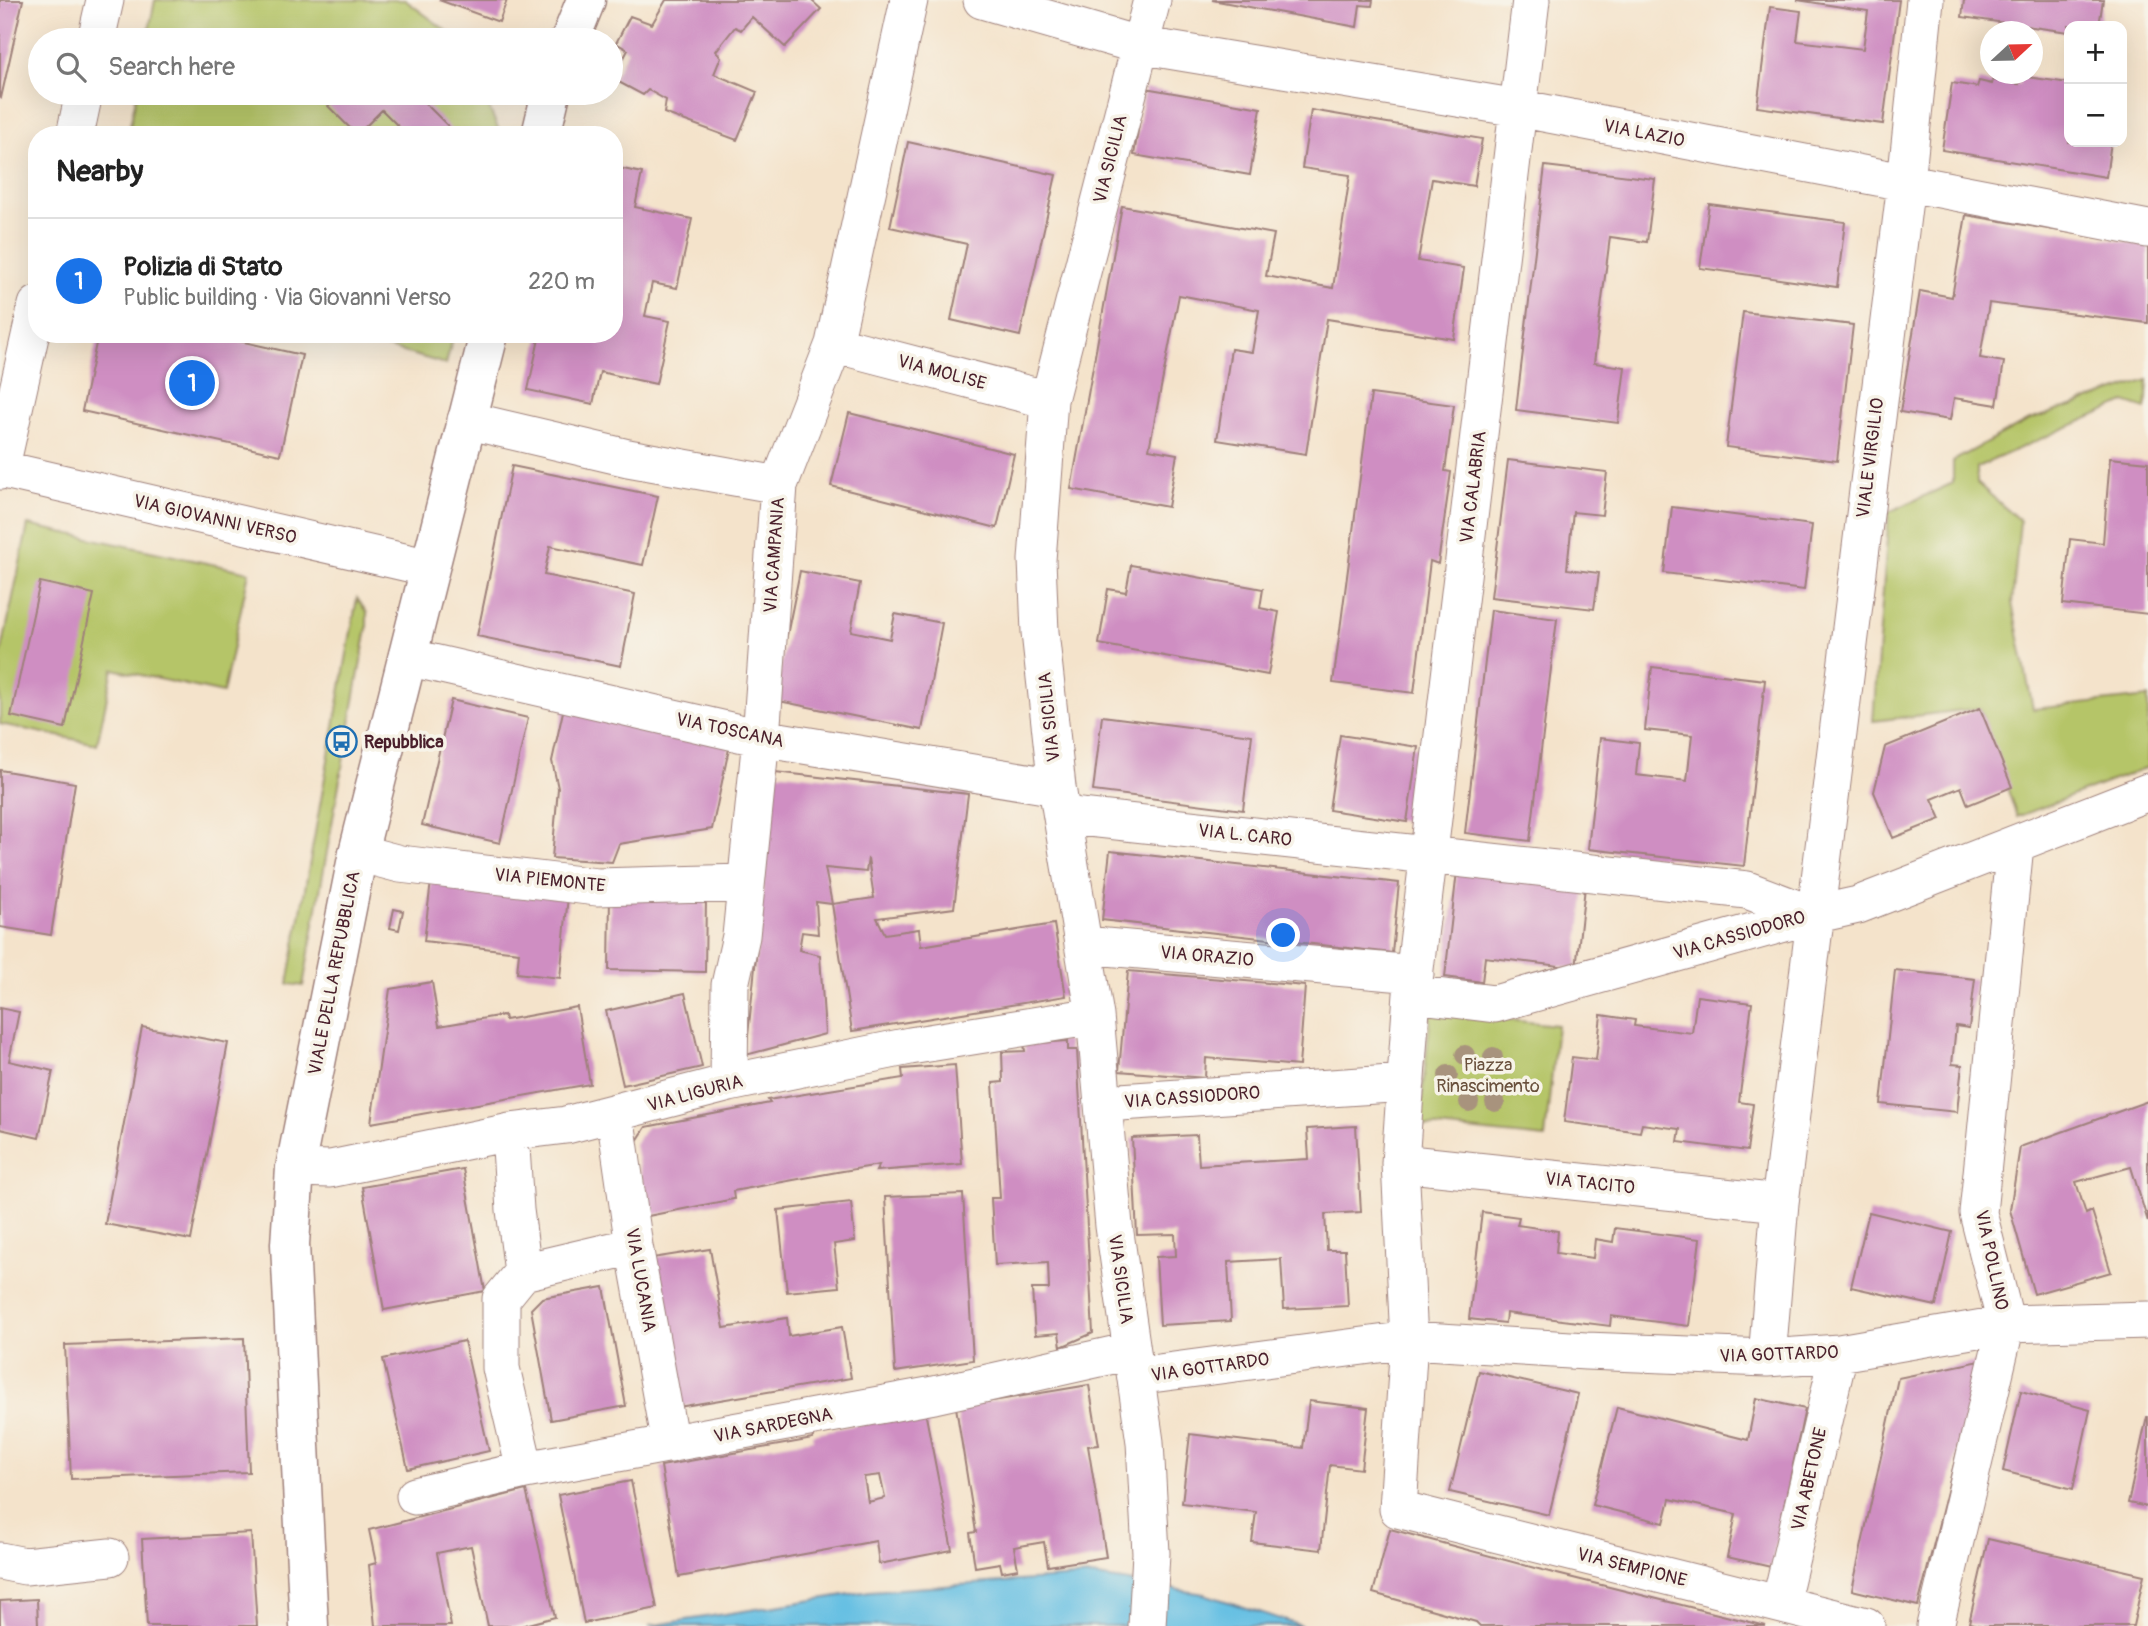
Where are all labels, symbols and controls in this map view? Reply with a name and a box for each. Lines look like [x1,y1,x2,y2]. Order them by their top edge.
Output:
north arrow [1980,21,2043,84]
map controls [2064,21,2127,147]
button: + [2064,21,2127,84]
search box [28,28,623,105]
icon: search [52,48,90,86]
text: Search here [108,51,235,83]
button: − [2064,84,2127,147]
street label: VIA SICILIA [1088,112,1133,206]
street label: VIA LAZIO [1601,114,1686,153]
text: Nearby [56,153,143,190]
text: Polizia di Stato [123,251,282,283]
text: 1 [75,267,84,296]
text: 220 m [528,267,595,296]
text: Public building · Via Giovanni Verso [123,283,451,312]
street label: VIA MOLISE [895,350,989,395]
pin: 1 [169,357,215,409]
street label: VIALE VIRGILIO [1852,397,1889,519]
street label: VIA CALABRIA [1455,429,1492,545]
street label: VIA GIOVANNI VERSO [131,490,299,549]
street label: VIA CAMPANIA [759,496,790,614]
street label: VIA SICILIA [1033,671,1066,763]
street label: VIA TOSCANA [674,708,786,753]
bus stop icon: Repubblica [324,725,358,759]
place label: Repubblica [364,731,444,754]
street label: VIA L. CARO [1197,819,1293,852]
street label: VIA PIEMONTE [493,863,607,898]
street label: VIALE DELLA REPUBBLICA [303,869,366,1077]
street label: VIA CASSIODORO [1670,906,1808,965]
your location [1266,918,1300,952]
street label: VIA ORAZIO [1159,941,1255,972]
park label: Piazza Rinascimento [1436,1054,1540,1098]
street label: VIA LIGURIA [645,1070,746,1117]
street label: VIA CASSIODORO [1123,1081,1261,1114]
street label: VIA TACITO [1544,1167,1636,1200]
street label: VIA POLLINO [1970,1208,2013,1312]
street label: VIA LUCANIA [620,1226,661,1334]
street label: VIA SICILIA [1103,1233,1138,1326]
street label: VIA GOTTARDO [1719,1341,1839,1368]
street label: VIA GOTTARDO [1150,1348,1271,1387]
street label: VIA SARDEGNA [712,1403,835,1448]
street label: VIA ABETONE [1786,1425,1833,1533]
street label: VIA SEMPIONE [1575,1543,1689,1592]

